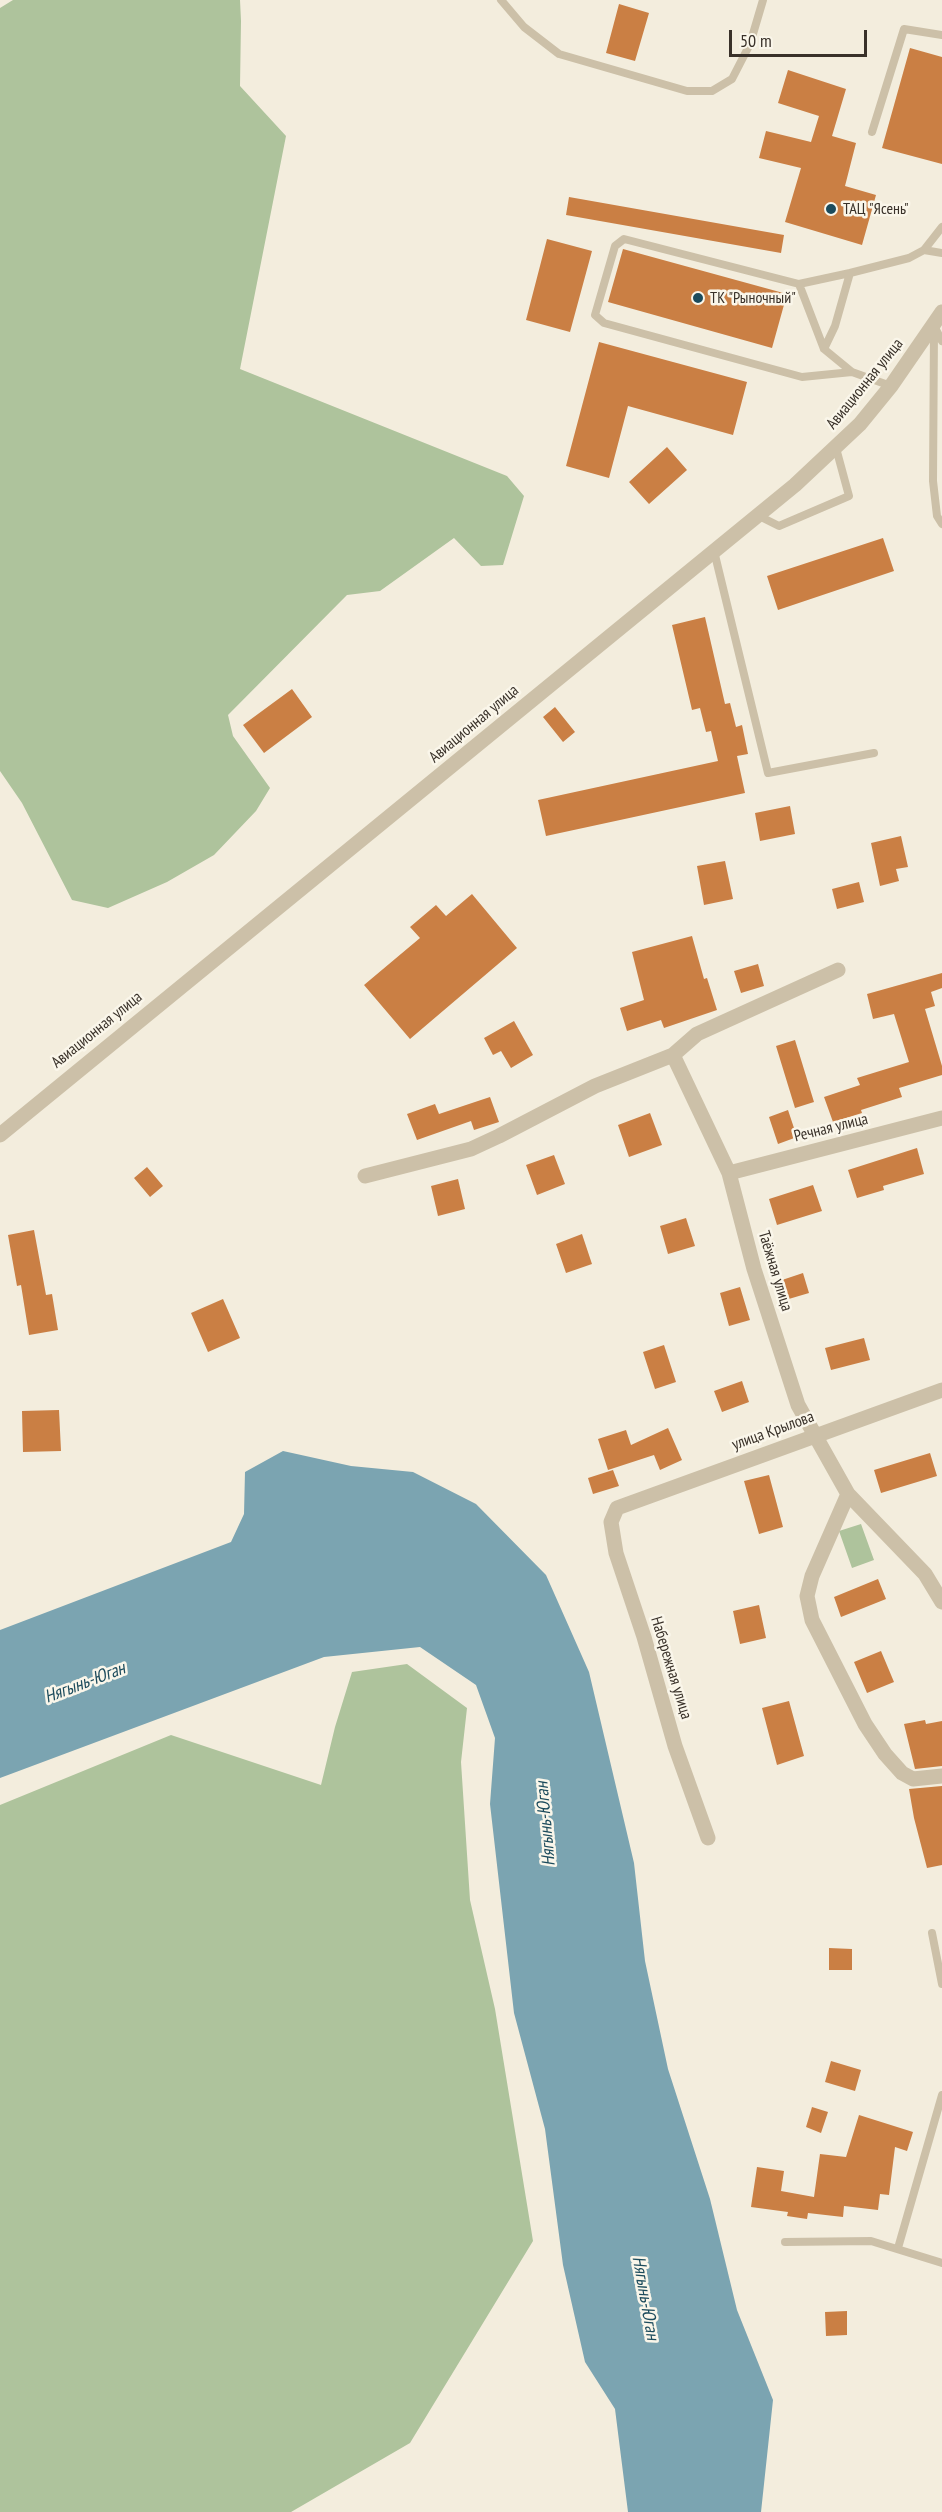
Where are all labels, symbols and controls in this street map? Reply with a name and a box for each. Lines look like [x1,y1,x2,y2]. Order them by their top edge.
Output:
scale bar [732,18,870,56]
text: 50 m [740,29,772,52]
place label: ТАЦ "Ясень" [843,199,909,219]
marker: ТАЦ "Ясень" [824,202,838,216]
place label: ТК "Рыночный" [710,288,796,308]
marker: ТК "Рыночный" [691,291,705,305]
street label: Авиационная улица [823,335,907,433]
street label: Авиационная улица [425,681,523,767]
street label: Авиационная улица [48,988,146,1072]
street label: Речная улица [792,1110,870,1146]
street label: Таёжная улица [754,1229,796,1313]
street label: улица Крылова [729,1407,817,1455]
street label: Набережная улица [646,1614,696,1722]
water label: Нягынь-Юган [42,1658,128,1708]
water label: Нягынь-Юган [532,1781,560,1867]
water label: Нягынь-Юган [627,2254,663,2342]

